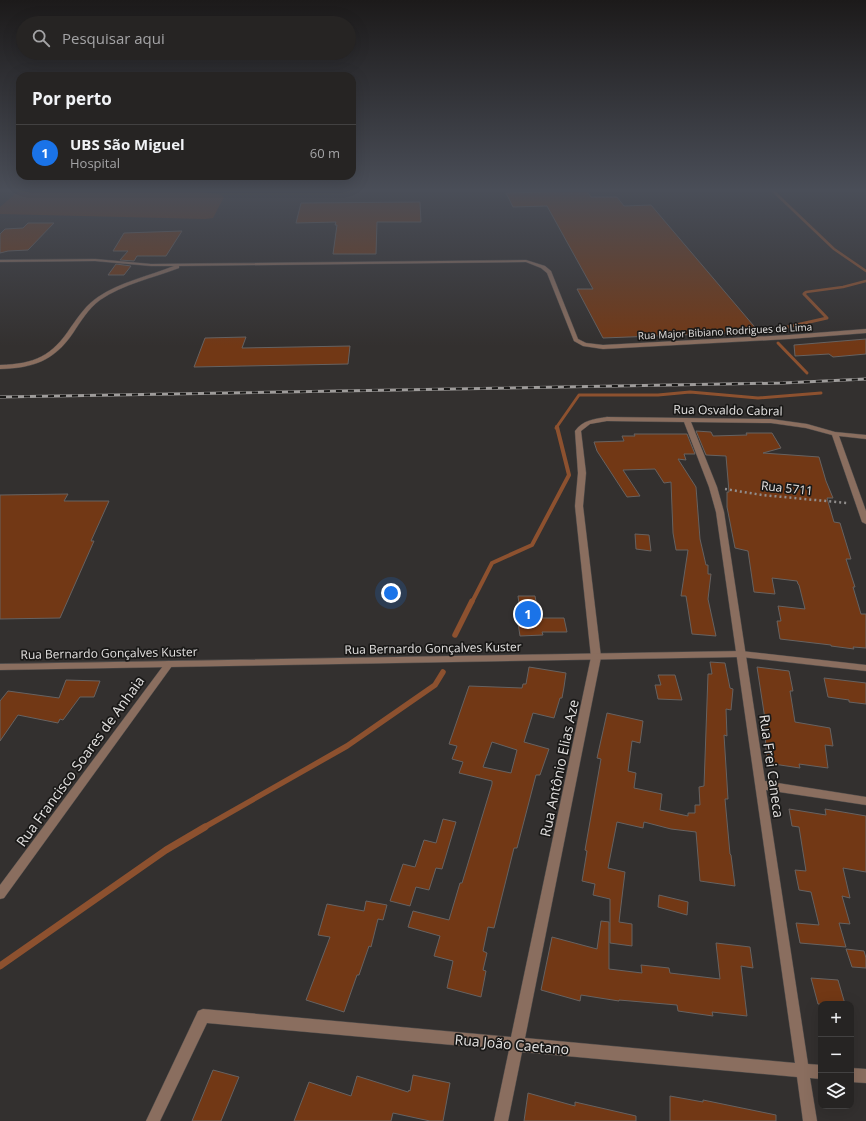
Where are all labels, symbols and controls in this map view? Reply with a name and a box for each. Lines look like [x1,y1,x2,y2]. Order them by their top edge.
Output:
search box [16,16,356,60]
icon: search [30,27,52,49]
text: Pesquisar aqui [62,28,165,48]
text: Por perto [32,87,112,110]
text: UBS São Miguel [70,134,185,154]
text: 1 [41,144,49,162]
text: 60 m [310,144,340,162]
text: Hospital [70,154,120,172]
street label: Rua Major Bibiano Rodrigues de Lima [637,319,813,343]
street label: Rua Osvaldo Cabral [673,401,783,419]
street label: Rua 5711 [760,477,814,499]
your location [381,583,401,603]
pin: 1 [515,599,541,629]
street label: Rua Bernardo Gonçalves Kuster [344,638,522,658]
street label: Rua Bernardo Gonçalves Kuster [20,643,198,663]
street label: Rua Francisco Soares de Anhaia [12,672,148,850]
street label: Rua Antônio Elias Aze [535,697,583,838]
street label: Rua Frei Caneca [755,713,789,819]
map controls [818,1001,854,1109]
button: + [818,1001,854,1037]
street label: Rua João Caetano [454,1030,570,1058]
button: − [818,1037,854,1073]
button: layers [818,1073,854,1109]

